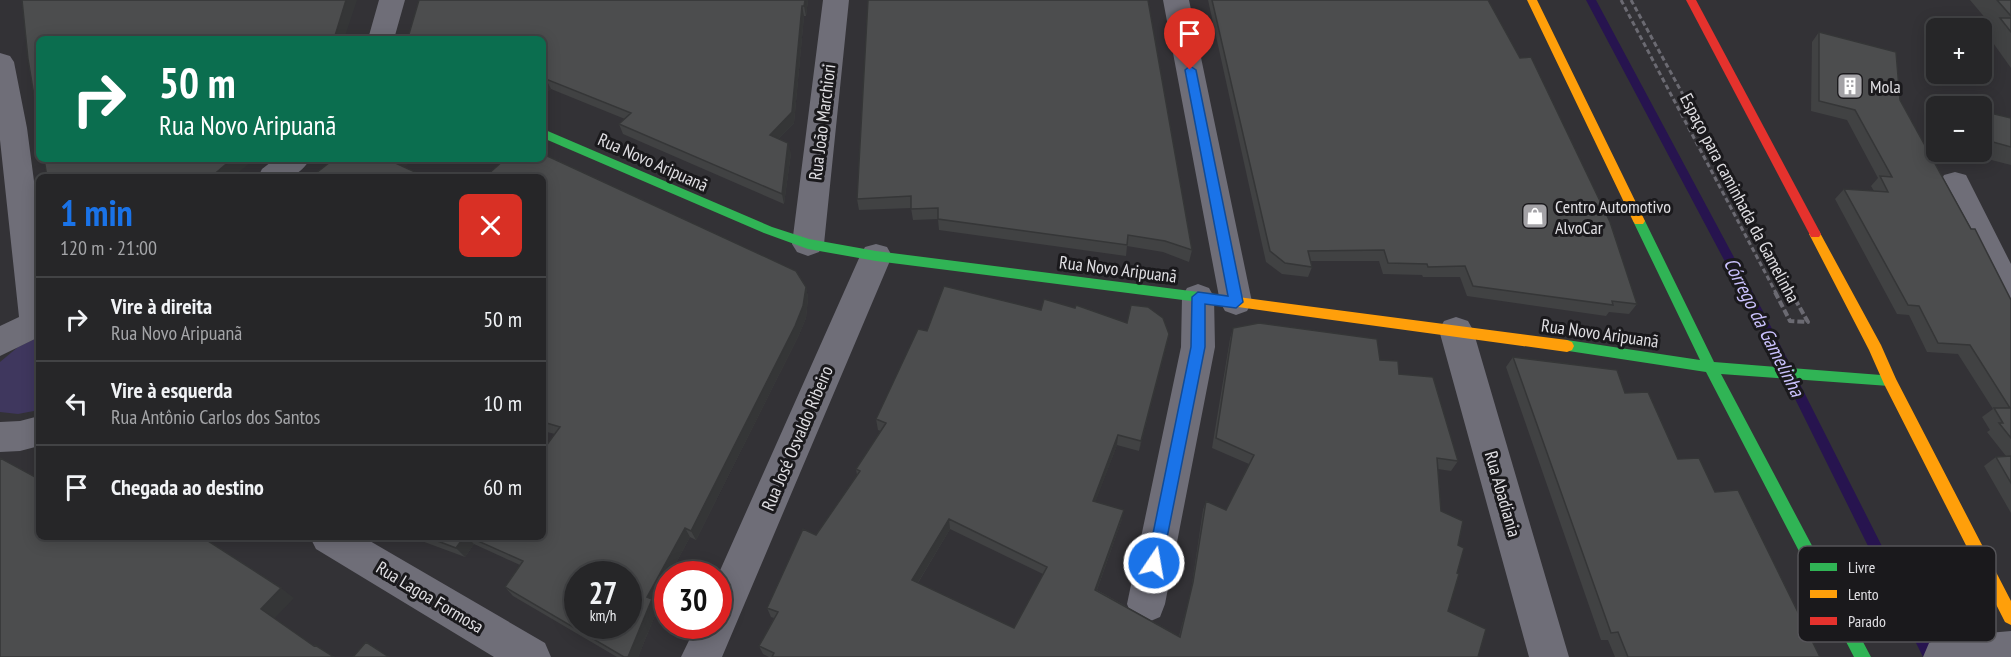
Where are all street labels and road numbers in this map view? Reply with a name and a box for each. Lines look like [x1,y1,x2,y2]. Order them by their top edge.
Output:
street label: Rua João Marchiori [803,63,841,181]
street label: Espaço para caminhada da Gamelinha [1675,89,1805,307]
street label: Rua Novo Aripuanã [594,127,712,197]
street label: Rua Novo Aripuanã [1058,250,1178,288]
street label: Rua Novo Aripuanã [1540,313,1660,353]
street label: Rua José Osvaldo Ribeiro [756,362,838,514]
street label: Rua Abadiania [1480,448,1526,540]
street label: Rua Lagoa Formosa [372,556,488,638]

